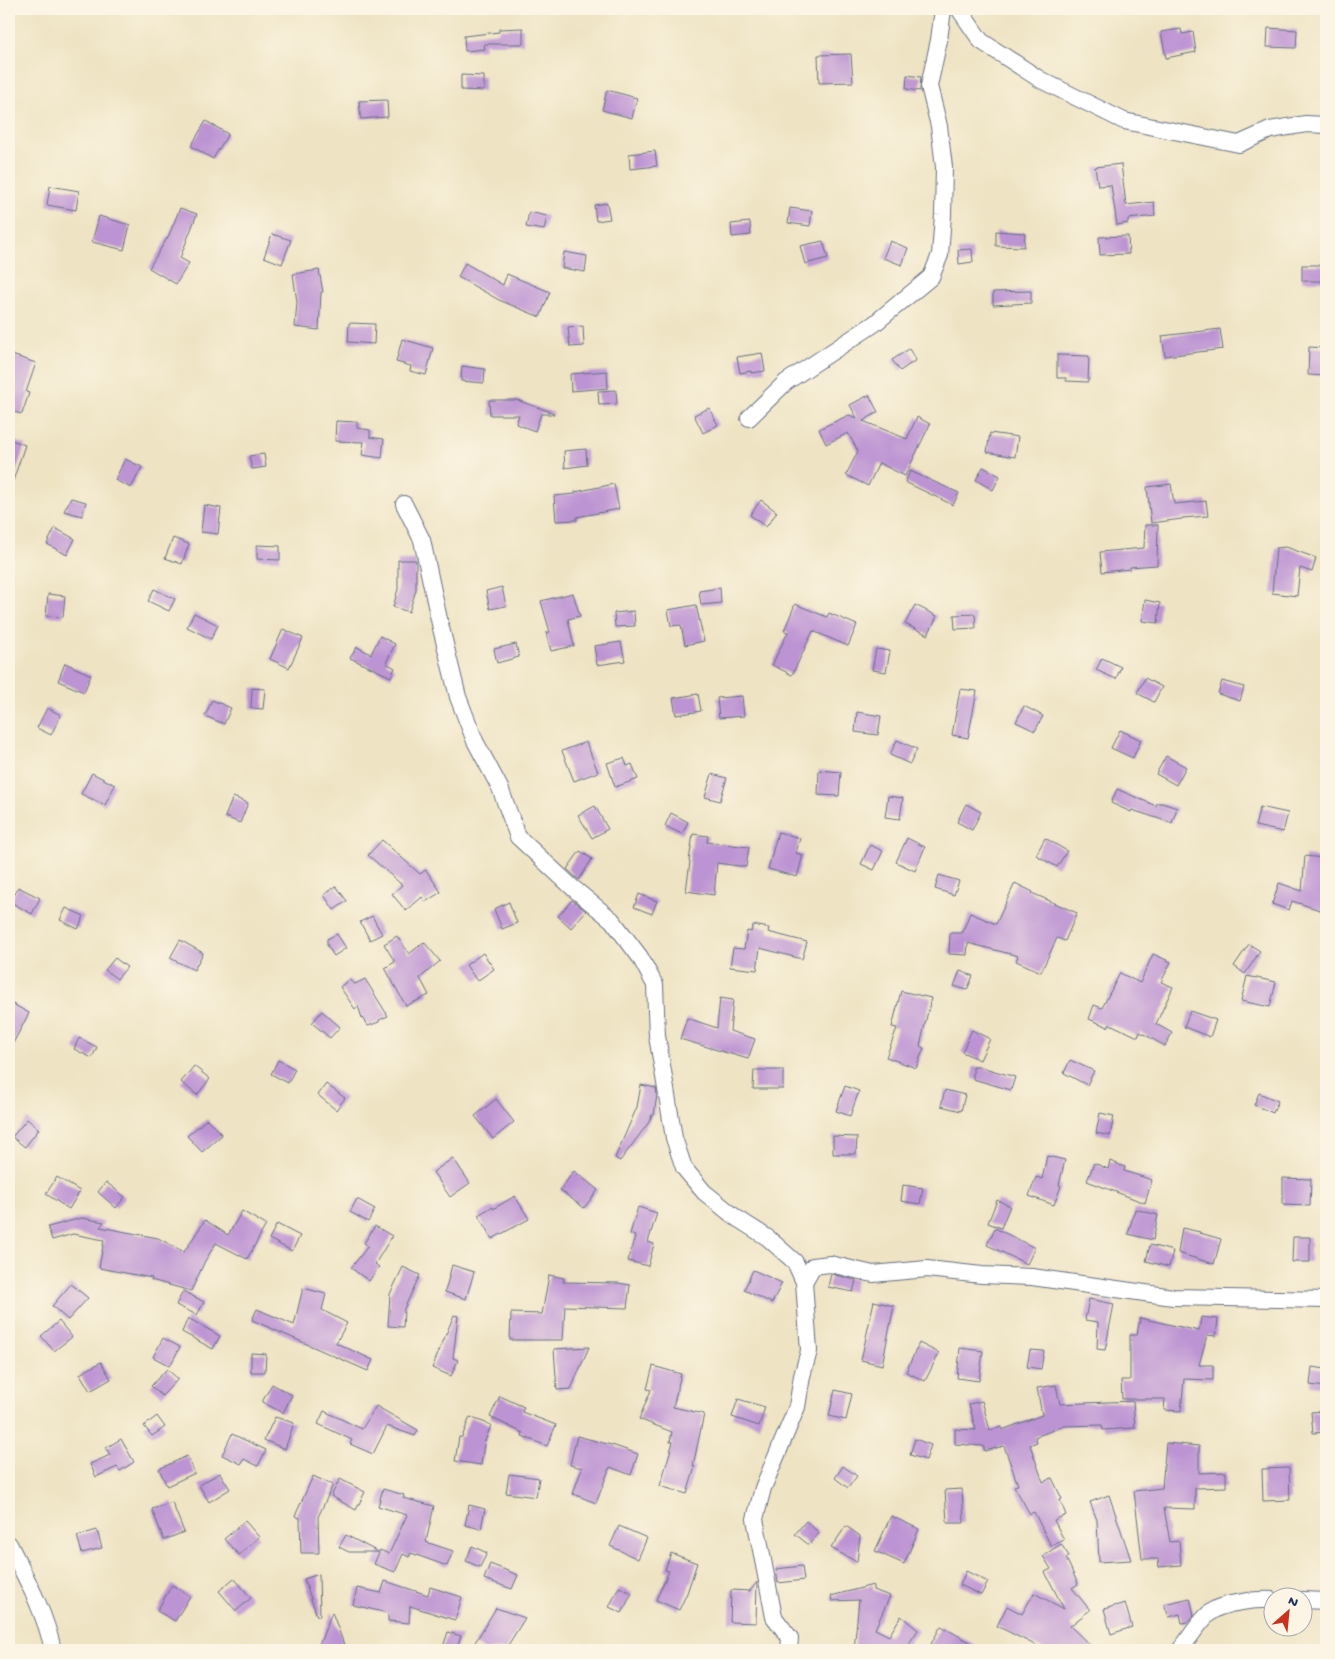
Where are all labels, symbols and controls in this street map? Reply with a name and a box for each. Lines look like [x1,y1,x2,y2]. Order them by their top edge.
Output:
north arrow [1262,1586,1312,1636]
text: N [1285,1593,1301,1612]

